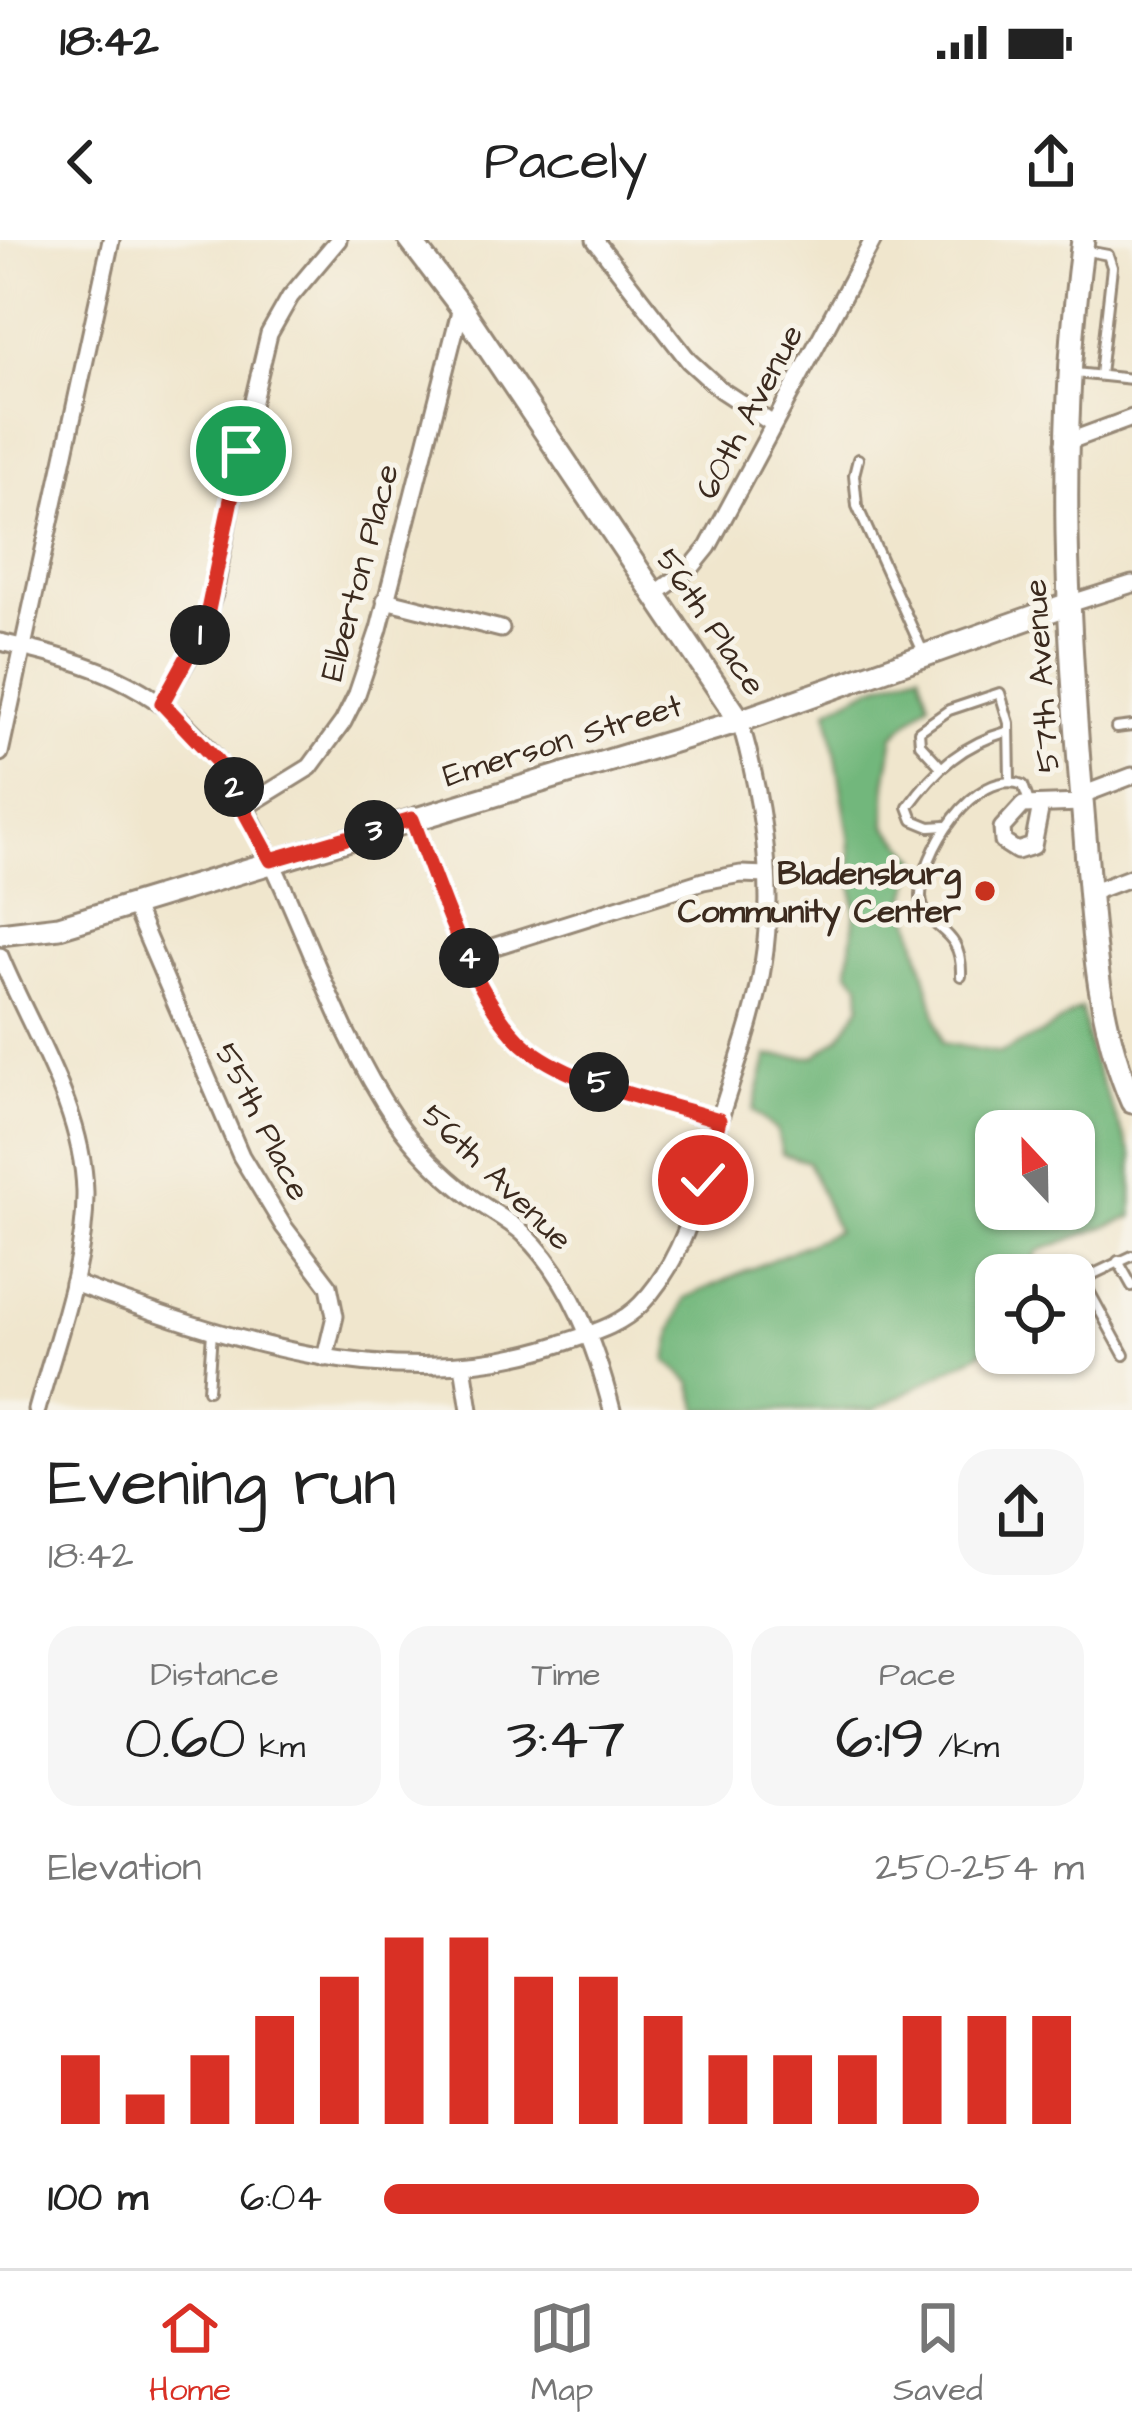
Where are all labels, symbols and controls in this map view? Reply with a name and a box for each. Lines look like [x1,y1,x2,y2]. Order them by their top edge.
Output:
text: 18:42 [60,11,159,73]
text: Pacely [484,125,648,200]
icon: back [48,129,114,195]
icon: share [1018,129,1084,195]
street label: 60th Avenue [684,317,815,507]
pin [190,400,292,502]
icon: arrive [208,418,274,484]
street label: Elberton Place [309,459,411,686]
street label: 56th Place [644,539,777,705]
street label: 57th Avenue [1012,578,1072,774]
pin: 1 [170,605,230,665]
text: 1 [198,612,202,658]
street label: Emerson Street [437,683,688,799]
pin: 2 [204,757,264,817]
text: 2 [225,764,243,810]
pin: 3 [344,800,404,860]
text: 3 [366,807,382,853]
place label: Bladensburg Community Center [678,851,962,937]
marker: Bladensburg Community Center [972,878,998,904]
pin: 4 [439,928,499,988]
text: 4 [458,935,480,981]
street label: 55th Place [203,1035,322,1209]
pin: 5 [569,1052,629,1112]
text: 5 [587,1059,611,1105]
street label: 56th Avenue [411,1093,582,1261]
north arrow [975,1110,1095,1230]
map controls [975,1110,1095,1374]
pin [652,1129,754,1231]
icon: check [670,1147,736,1213]
button: locate [975,1254,1095,1374]
text: Evening run [48,1439,396,1531]
button: share [958,1449,1084,1575]
text: 18:42 [48,1530,134,1584]
text: Distance [151,1652,279,1698]
text: Time [531,1652,601,1698]
text: Pace [879,1652,956,1698]
text: 0.60 [124,1698,246,1781]
text: 3:47 [507,1698,625,1781]
text: 6:19 [835,1698,925,1781]
text: km [246,1724,305,1770]
text: /km [925,1724,999,1770]
text: Elevation [48,1842,202,1896]
text: 250–254 m [875,1842,1084,1896]
text: 100 m [48,2172,148,2226]
text: 6:04 [240,2172,322,2226]
tab: Home [149,2295,231,2413]
tab: Map [529,2295,595,2413]
tab: Saved [893,2295,983,2413]

